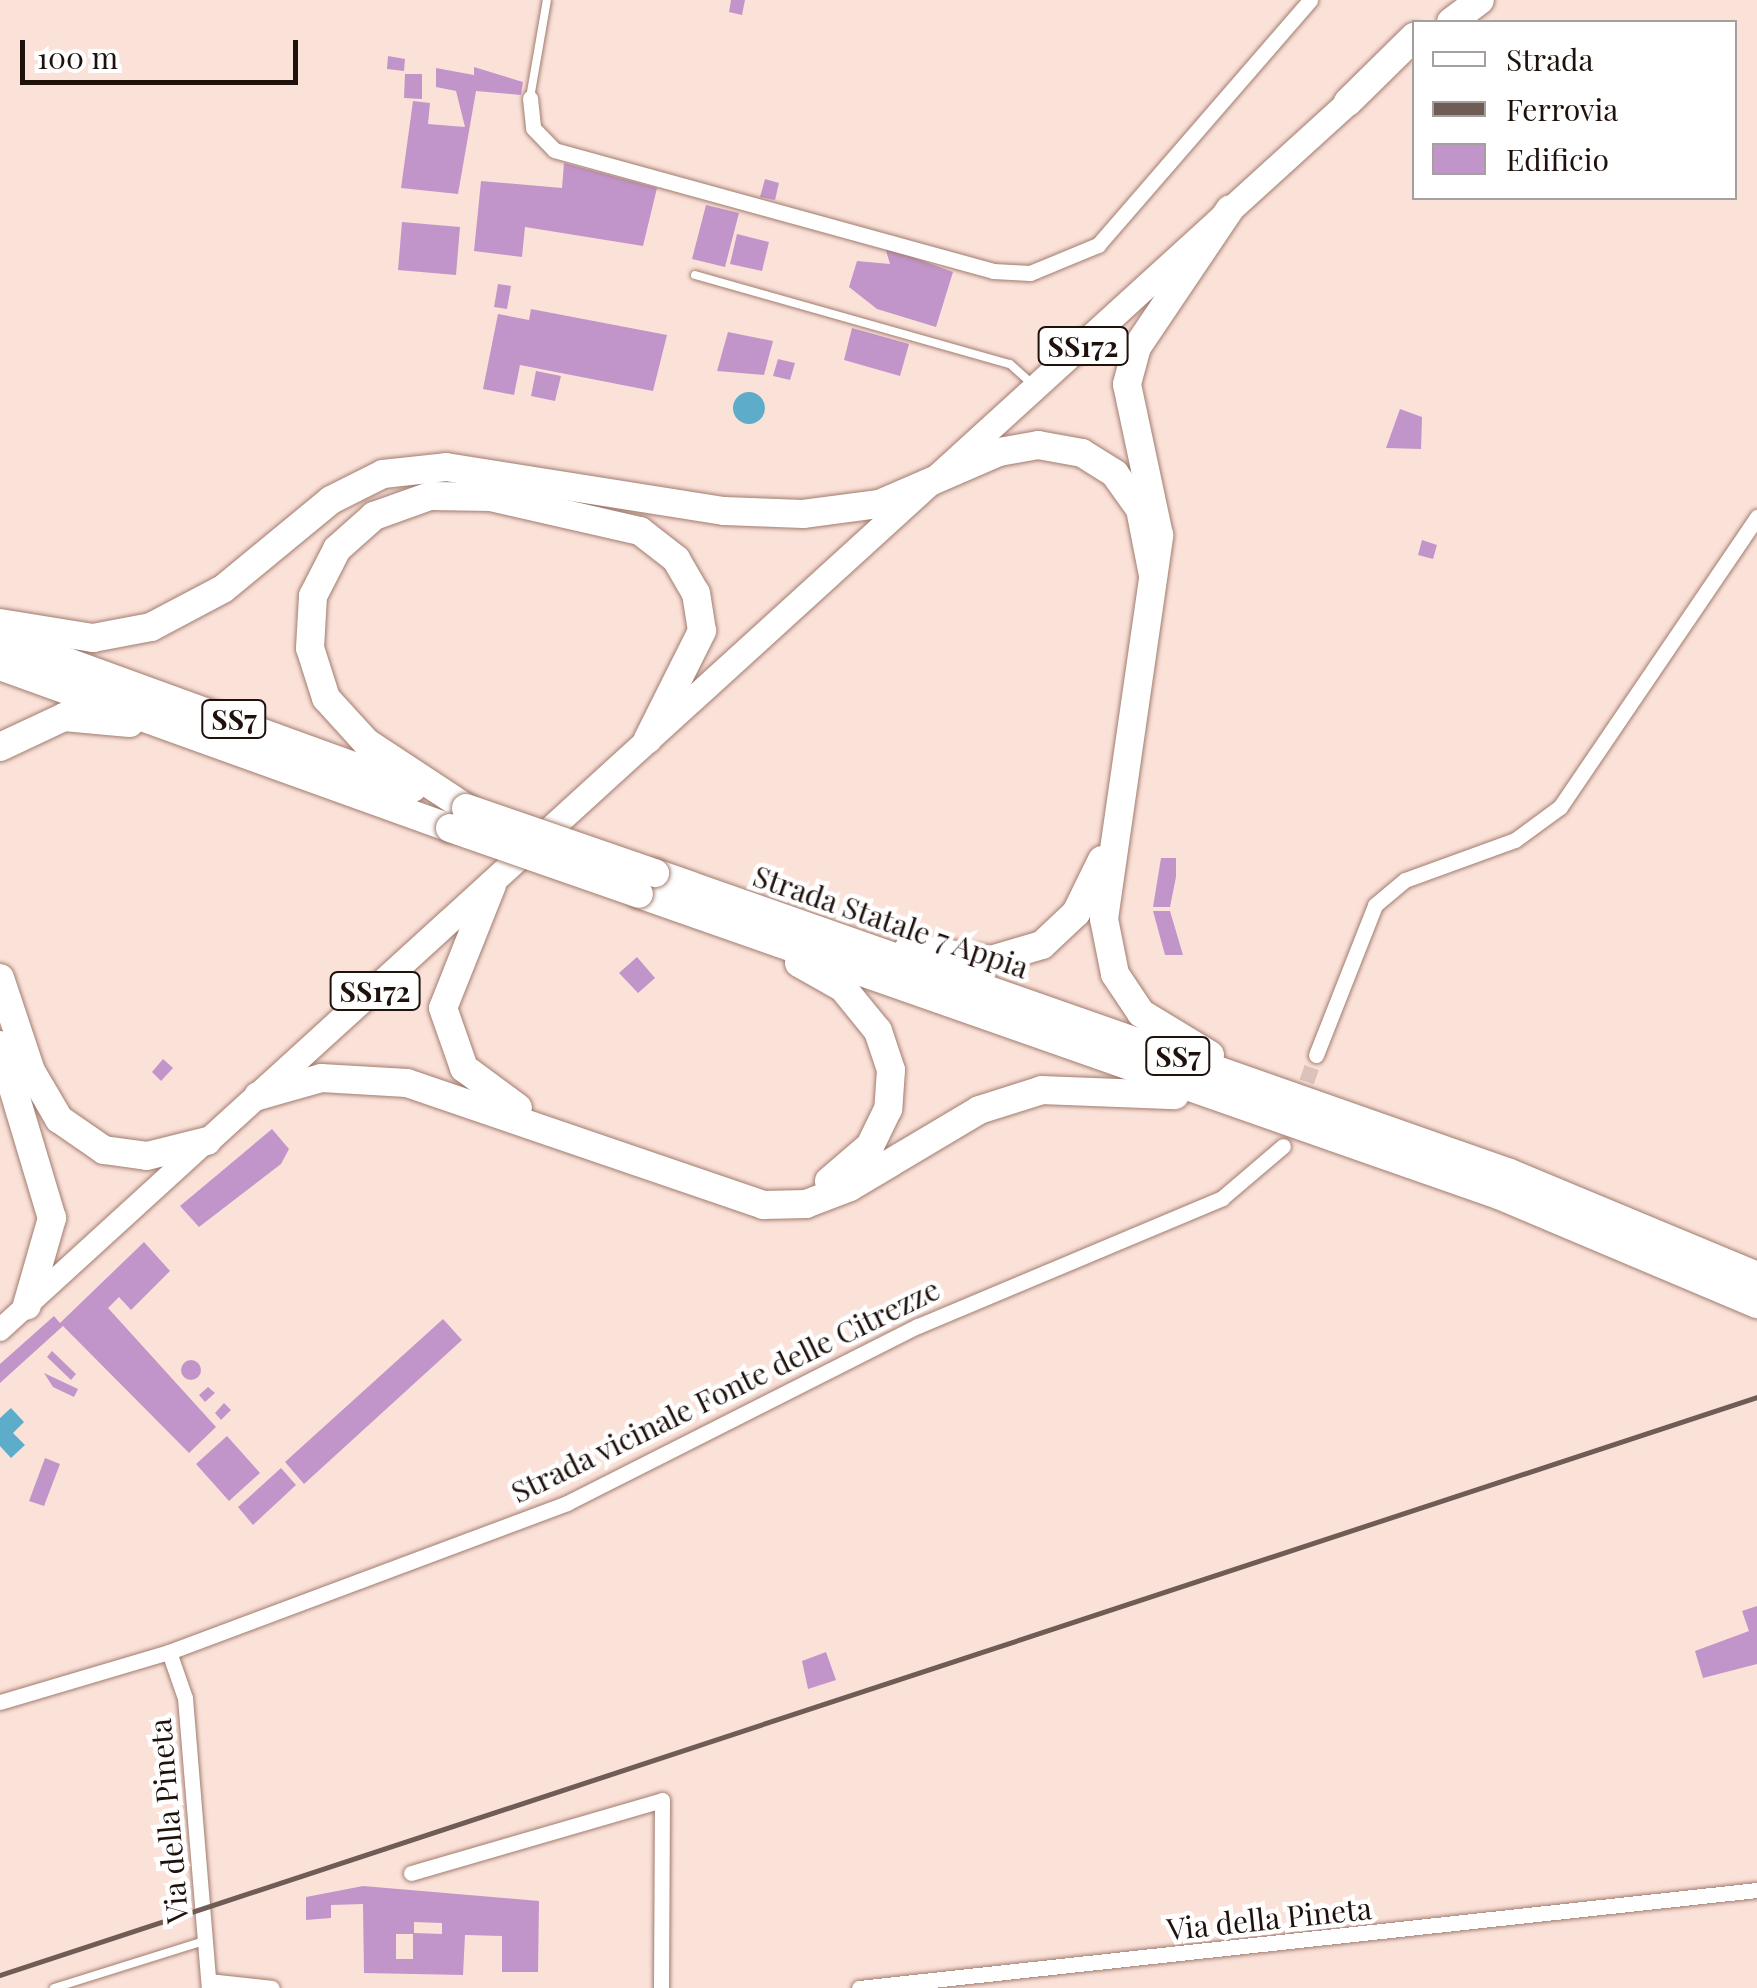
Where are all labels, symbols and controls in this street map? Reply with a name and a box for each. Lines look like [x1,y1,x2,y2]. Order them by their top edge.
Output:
scale bar [25,20,302,82]
legend [1412,20,1737,200]
text: 100 m [37,37,118,77]
text: Strada [1506,39,1593,79]
text: Ferrovia [1506,89,1618,129]
text: Edificio [1506,139,1609,179]
road number: SS172 [1036,323,1130,369]
road number: SS7 [199,696,269,742]
street label: Strada Statale 7 Appia [748,857,1034,985]
road number: SS172 [328,968,422,1014]
road number: SS7 [1143,1033,1213,1079]
street label: Strada vicinale Fonte delle Citrezze [504,1270,946,1510]
street label: Via della Pineta [141,1717,195,1925]
street label: Via della Pineta [1164,1889,1374,1947]

